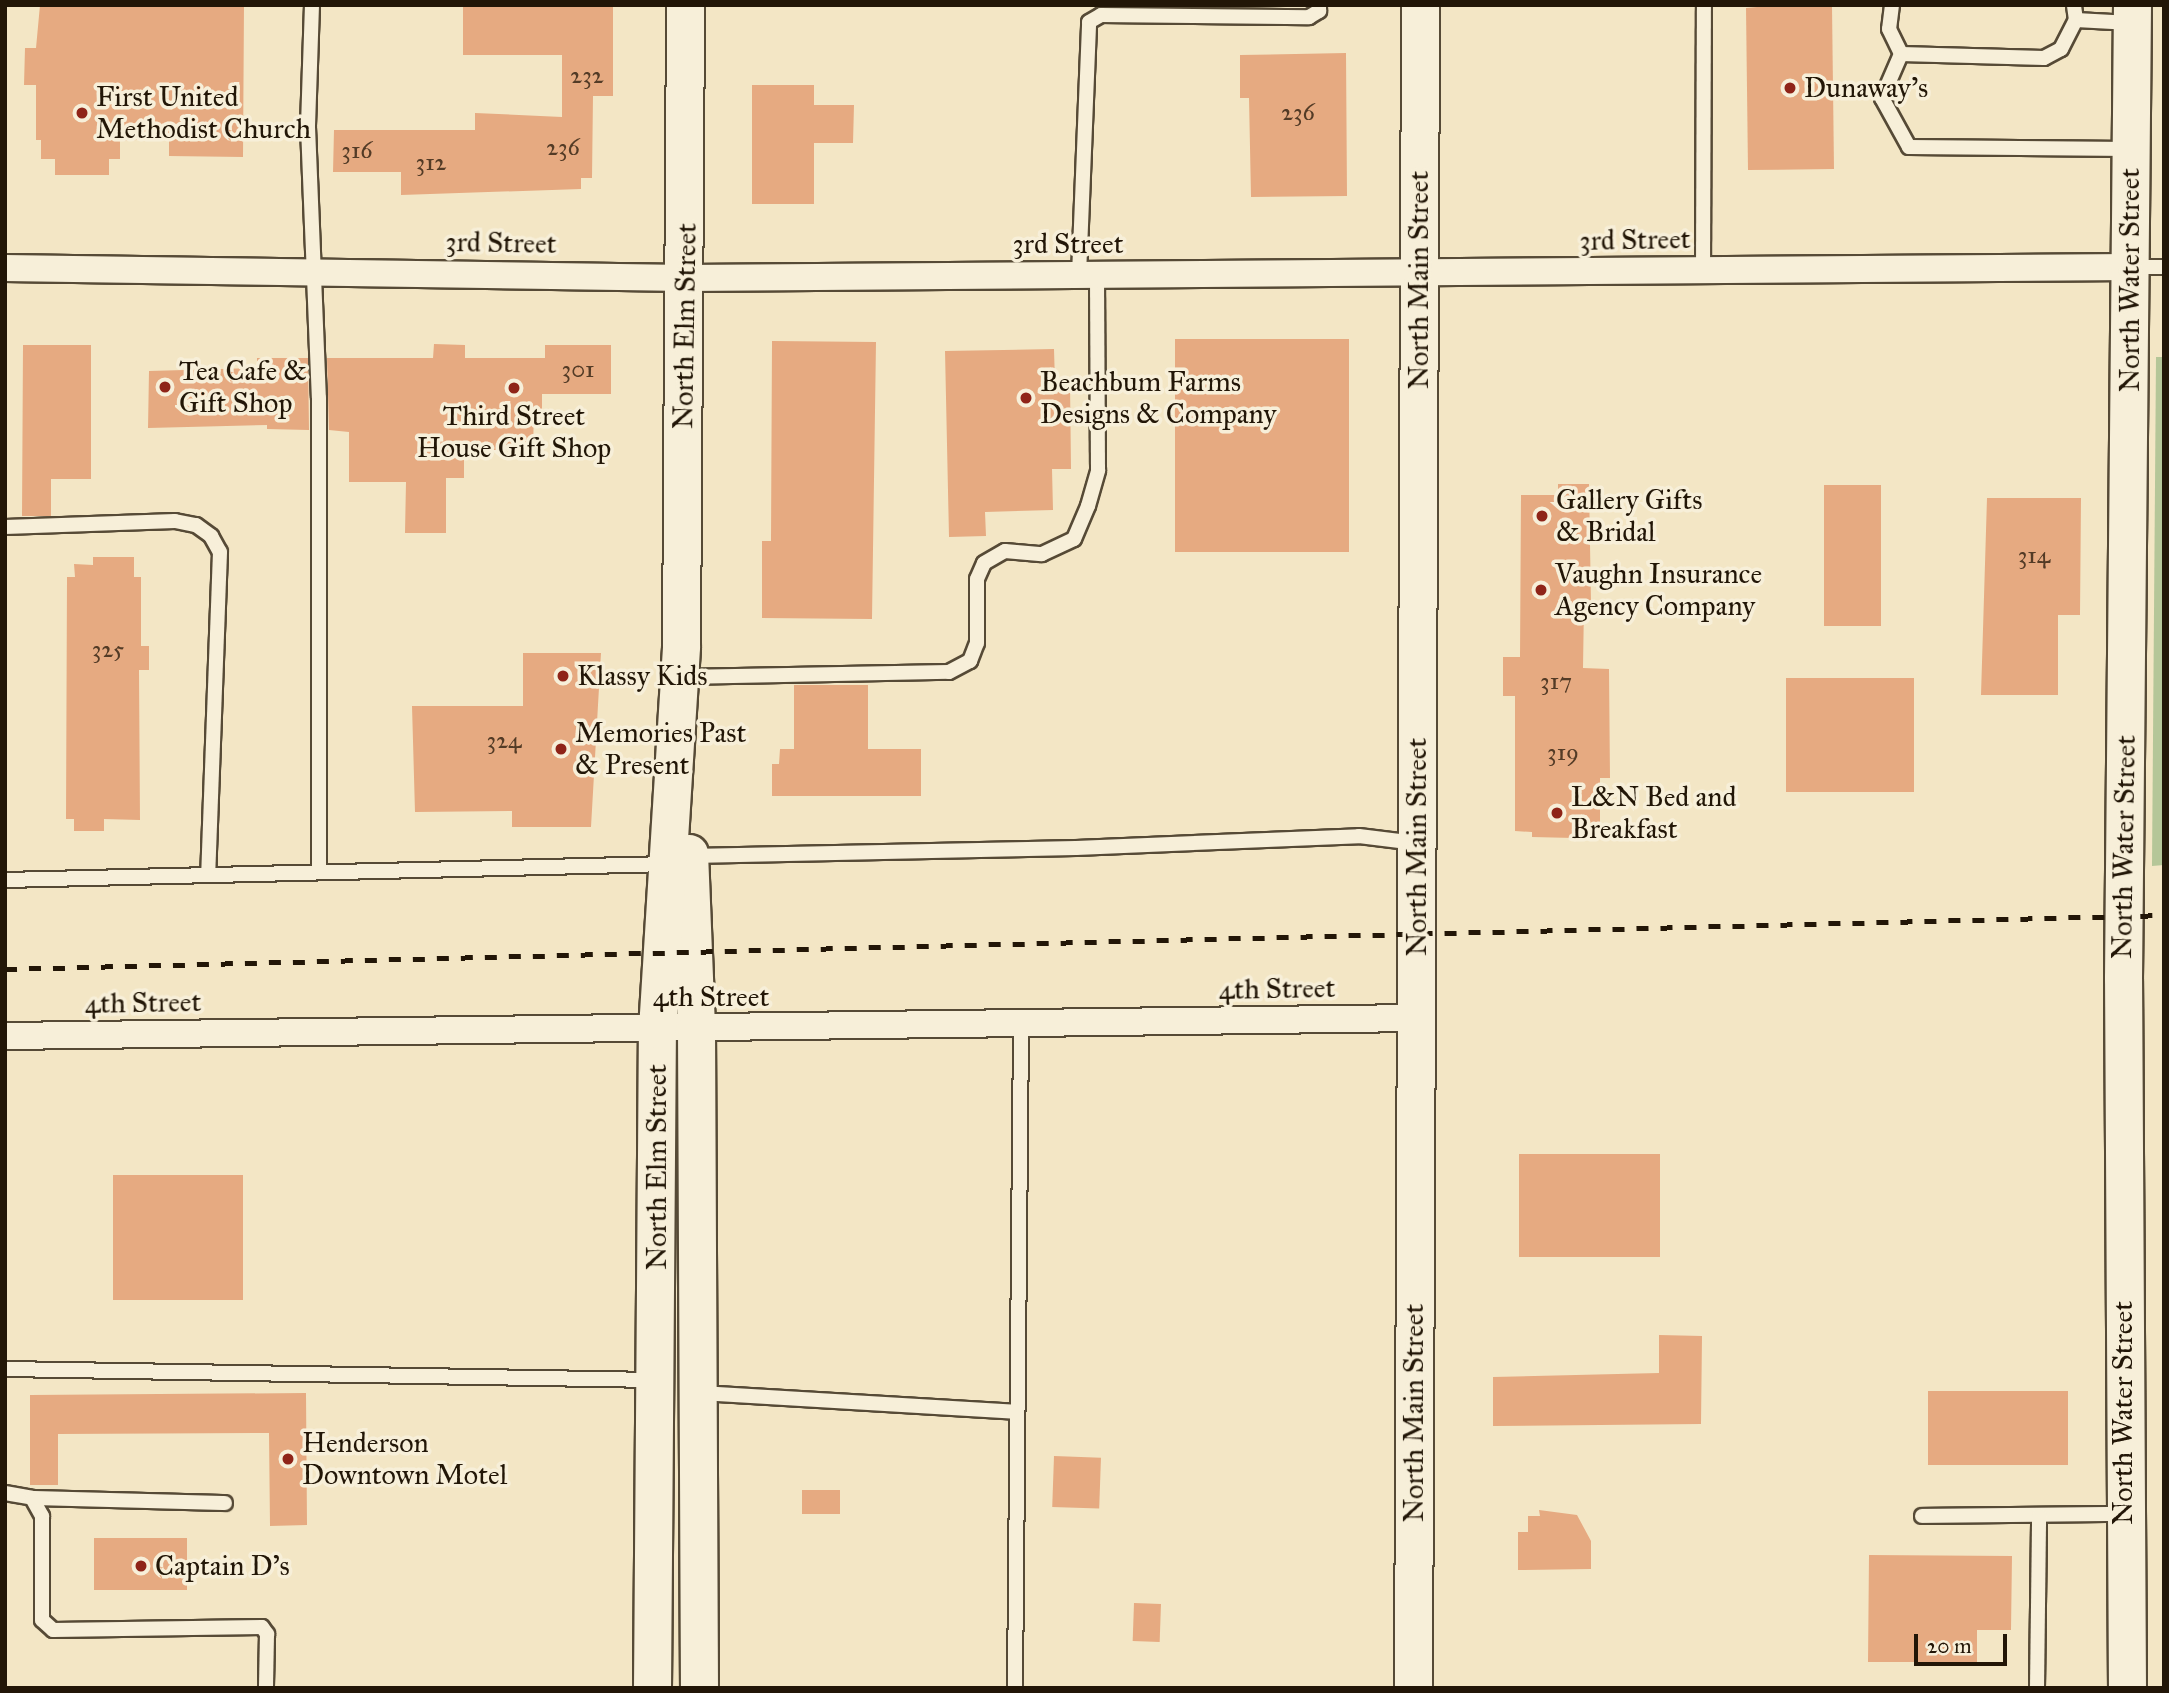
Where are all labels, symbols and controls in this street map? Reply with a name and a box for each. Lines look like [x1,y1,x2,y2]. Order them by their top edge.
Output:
house number: 232 [570,62,604,90]
place label: Dunaway's [1804,71,1928,105]
place label: First United Methodist Church [96,80,311,146]
marker: Dunaway's [1782,80,1798,96]
house number: 236 [1281,99,1315,127]
marker: First United Methodist Church [74,105,90,121]
house number: 236 [546,134,580,162]
house number: 316 [341,137,373,165]
house number: 312 [416,149,446,177]
street label: North Water Street [2113,168,2147,392]
street label: North Main Street [1402,171,1436,389]
street label: 3rd Street [1579,222,1691,258]
street label: North Elm Street [666,223,704,429]
street label: 3rd Street [445,225,557,261]
street label: 3rd Street [1012,227,1124,261]
place label: Tea Cafe & Gift Shop [179,354,307,420]
house number: 301 [562,356,594,384]
place label: Beachbum Farms Designs & Company [1040,365,1276,431]
marker: Tea Cafe & Gift Shop [157,379,173,395]
marker: Third Street House Gift Shop [506,380,522,396]
marker: Beachbum Farms Designs & Company [1018,390,1034,406]
place label: Third Street House Gift Shop [417,399,611,465]
place label: Gallery Gifts & Bridal [1556,483,1702,549]
marker: Gallery Gifts & Bridal [1534,508,1550,524]
house number: 314 [2018,542,2050,570]
place label: Vaughn Insurance Agency Company [1555,557,1762,623]
marker: Vaughn Insurance Agency Company [1533,582,1549,598]
house number: 325 [92,636,124,664]
place label: Klassy Kids [577,659,708,693]
marker: Klassy Kids [555,668,571,684]
house number: 317 [1540,668,1572,696]
place label: Memories Past & Present [575,716,746,782]
house number: 324 [487,727,521,755]
street label: North Water Street [2105,735,2143,959]
street label: North Main Street [1400,738,1434,956]
house number: 319 [1547,739,1579,767]
marker: Memories Past & Present [553,741,569,757]
place label: L&N Bed and Breakfast [1571,780,1736,846]
marker: L&N Bed and Breakfast [1549,805,1565,821]
street label: 4th Street [1218,971,1336,1007]
street label: 4th Street [653,980,769,1014]
street label: 4th Street [84,985,202,1021]
street label: North Elm Street [640,1064,674,1270]
street label: North Water Street [2106,1301,2140,1525]
street label: North Main Street [1397,1304,1431,1522]
place label: Henderson Downtown Motel [302,1426,507,1492]
marker: Henderson Downtown Motel [280,1451,296,1467]
place label: Captain D's [155,1549,290,1583]
marker: Captain D's [133,1558,149,1574]
scale bar [1917,1620,2010,1664]
text: 20 m [1927,1633,1972,1659]

